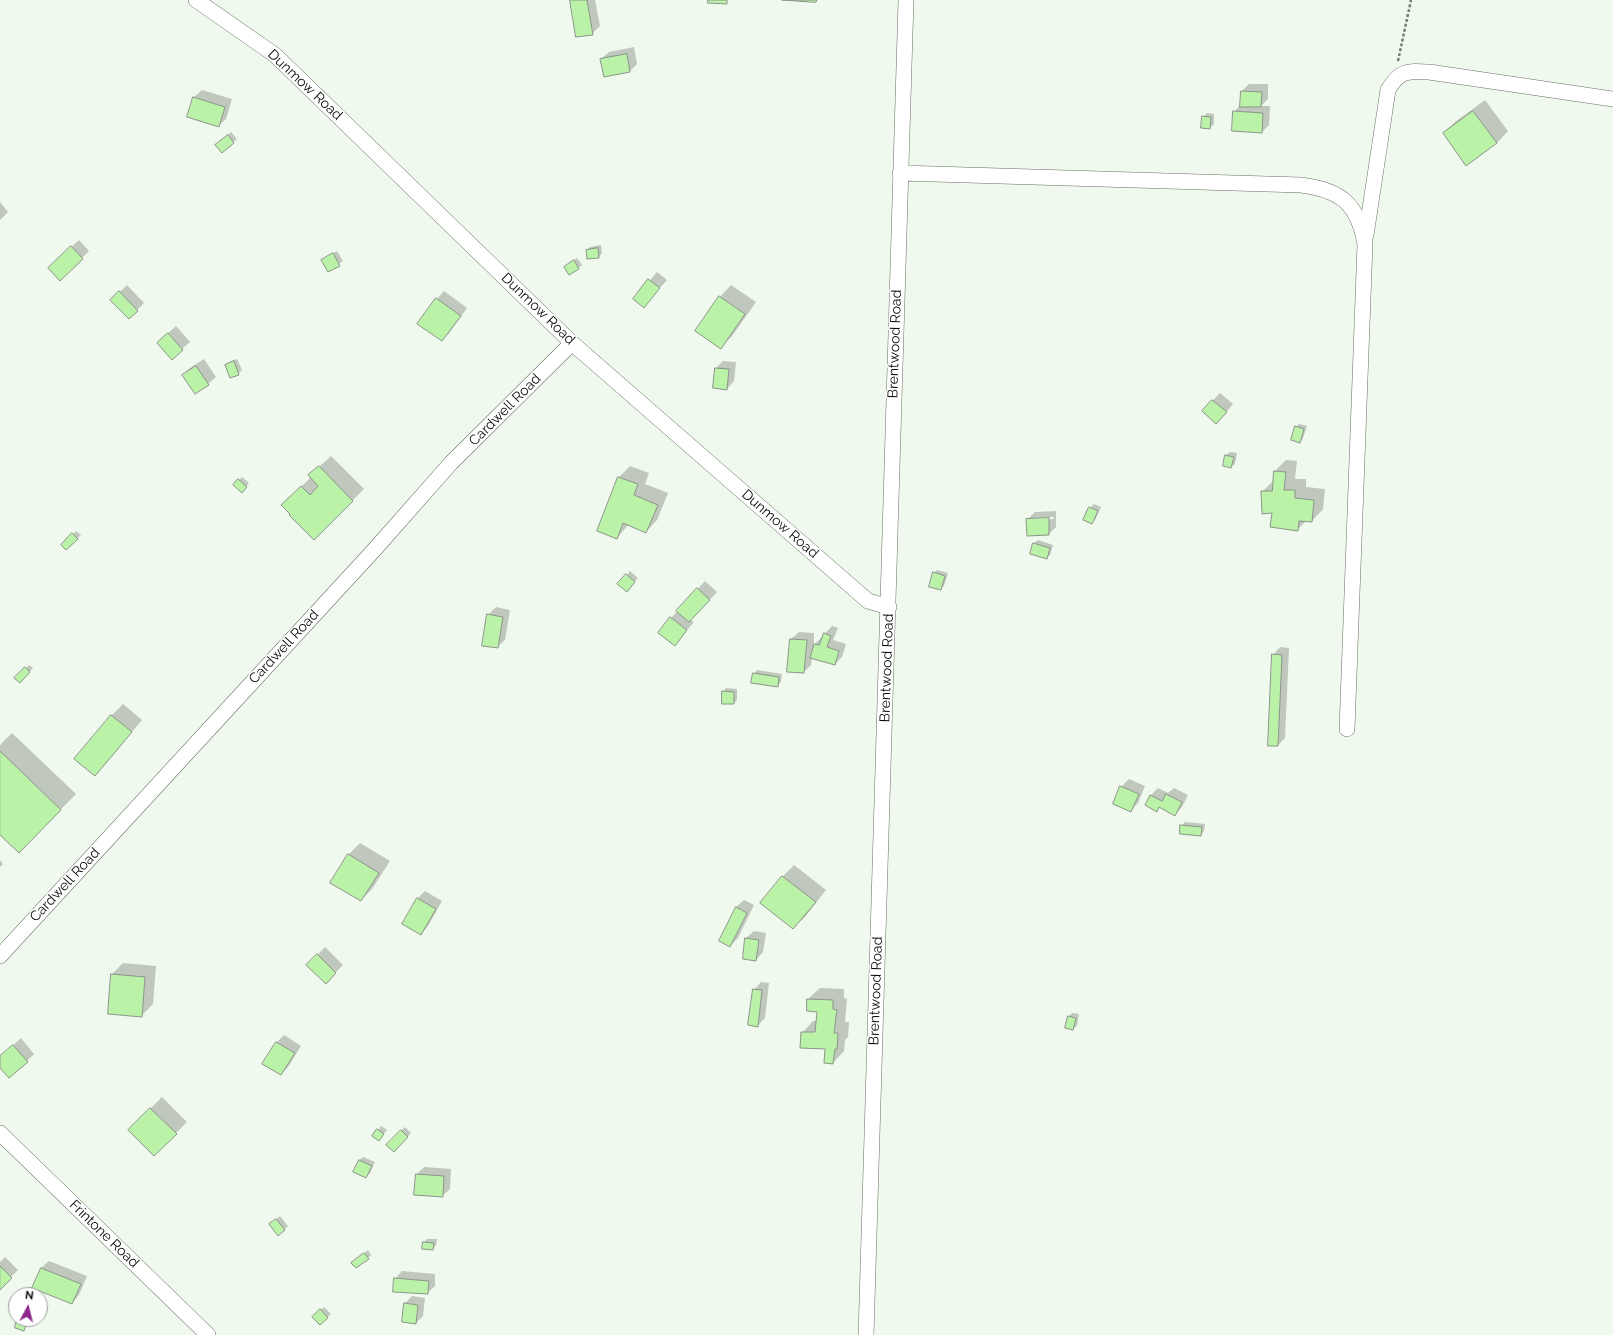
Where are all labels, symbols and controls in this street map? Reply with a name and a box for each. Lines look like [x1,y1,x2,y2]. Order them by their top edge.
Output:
street label: Dunmow Road [264,46,346,124]
street label: Dunmow Road [498,270,578,348]
street label: Brentwood Road [885,289,905,399]
street label: Cardwell Road [466,371,544,449]
street label: Dunmow Road [738,486,822,562]
street label: Cardwell Road [246,607,322,687]
street label: Brentwood Road [877,613,897,723]
street label: Cardwell Road [27,845,103,925]
street label: Brentwood Road [866,936,886,1046]
street label: Frintone Road [66,1197,142,1271]
north arrow [8,1287,48,1327]
text: N [24,1289,34,1303]

